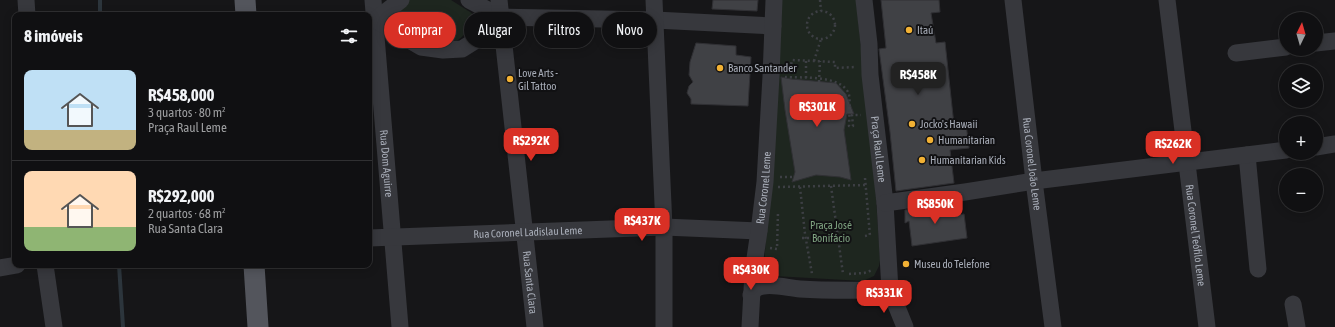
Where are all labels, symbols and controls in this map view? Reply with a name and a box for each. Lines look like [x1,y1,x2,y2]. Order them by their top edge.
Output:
chip: Comprar [384,12,456,48]
chip: Alugar [464,12,526,48]
chip: Filtros [534,12,594,48]
chip: Novo [602,12,657,48]
north arrow [1279,12,1323,56]
map controls [1279,12,1323,212]
place label: Itaú [917,24,933,36]
icon: filters [338,25,360,47]
marker: Itaú [904,25,914,35]
text: 8 imóveis [24,26,83,46]
place label: Banco Santander [728,62,797,74]
pin: R$458K [885,62,951,96]
marker: Banco Santander [715,63,725,73]
button: layers [1279,64,1323,108]
place label: Love Arts - Gil Tattoo [518,67,558,92]
text: R$458K [900,67,936,82]
marker: Love Arts - Gil Tattoo [505,74,515,84]
text: R$458,000 [148,85,215,105]
icon: home [56,86,104,134]
pin: R$301K [784,94,850,128]
text: R$301K [799,99,835,114]
text: 3 quartos · 80 m² [148,105,226,120]
street label: Praça Raul Leme [869,115,889,183]
button: + [1279,116,1323,160]
street label: Rua Coronel João Leme [1021,117,1044,211]
place label: Jocko's Hawaii [920,118,977,130]
marker: Jocko's Hawaii [907,119,917,129]
text: Praça Raul Leme [148,120,227,135]
pin: R$292K [498,128,564,162]
street label: Rua Dom Aguirre [378,129,395,198]
pin: R$262K [1140,131,1206,165]
text: R$292K [513,133,549,148]
place label: Humanitarian [938,134,995,146]
marker: Humanitarian [925,135,935,145]
text: R$262K [1155,136,1191,151]
street label: Rua Coronel Leme [754,151,773,225]
place label: Humanitarian Kids [930,154,1006,166]
marker: Humanitarian Kids [917,155,927,165]
button: − [1279,168,1323,212]
street label: Rua Coronel Teófilo Leme [1184,184,1208,287]
text: R$292,000 [148,186,215,206]
icon: home [56,187,104,235]
pin: R$850K [902,191,968,225]
text: R$850K [917,196,953,211]
text: 2 quartos · 68 m² [148,206,226,221]
pin: R$437K [609,208,675,242]
text: R$437K [624,213,660,228]
park label: Praça José Bonifácio [810,219,852,244]
text: Rua Santa Clara [148,221,223,236]
street label: Rua Coronel Ladislau Leme [473,224,583,240]
street label: Rua Santa Clara [521,250,540,315]
pin: R$430K [718,257,784,291]
place label: Museu do Telefone [914,258,990,270]
marker: Museu do Telefone [901,259,911,269]
text: R$430K [733,262,769,277]
pin: R$331K [851,280,917,314]
text: R$331K [866,285,902,300]

